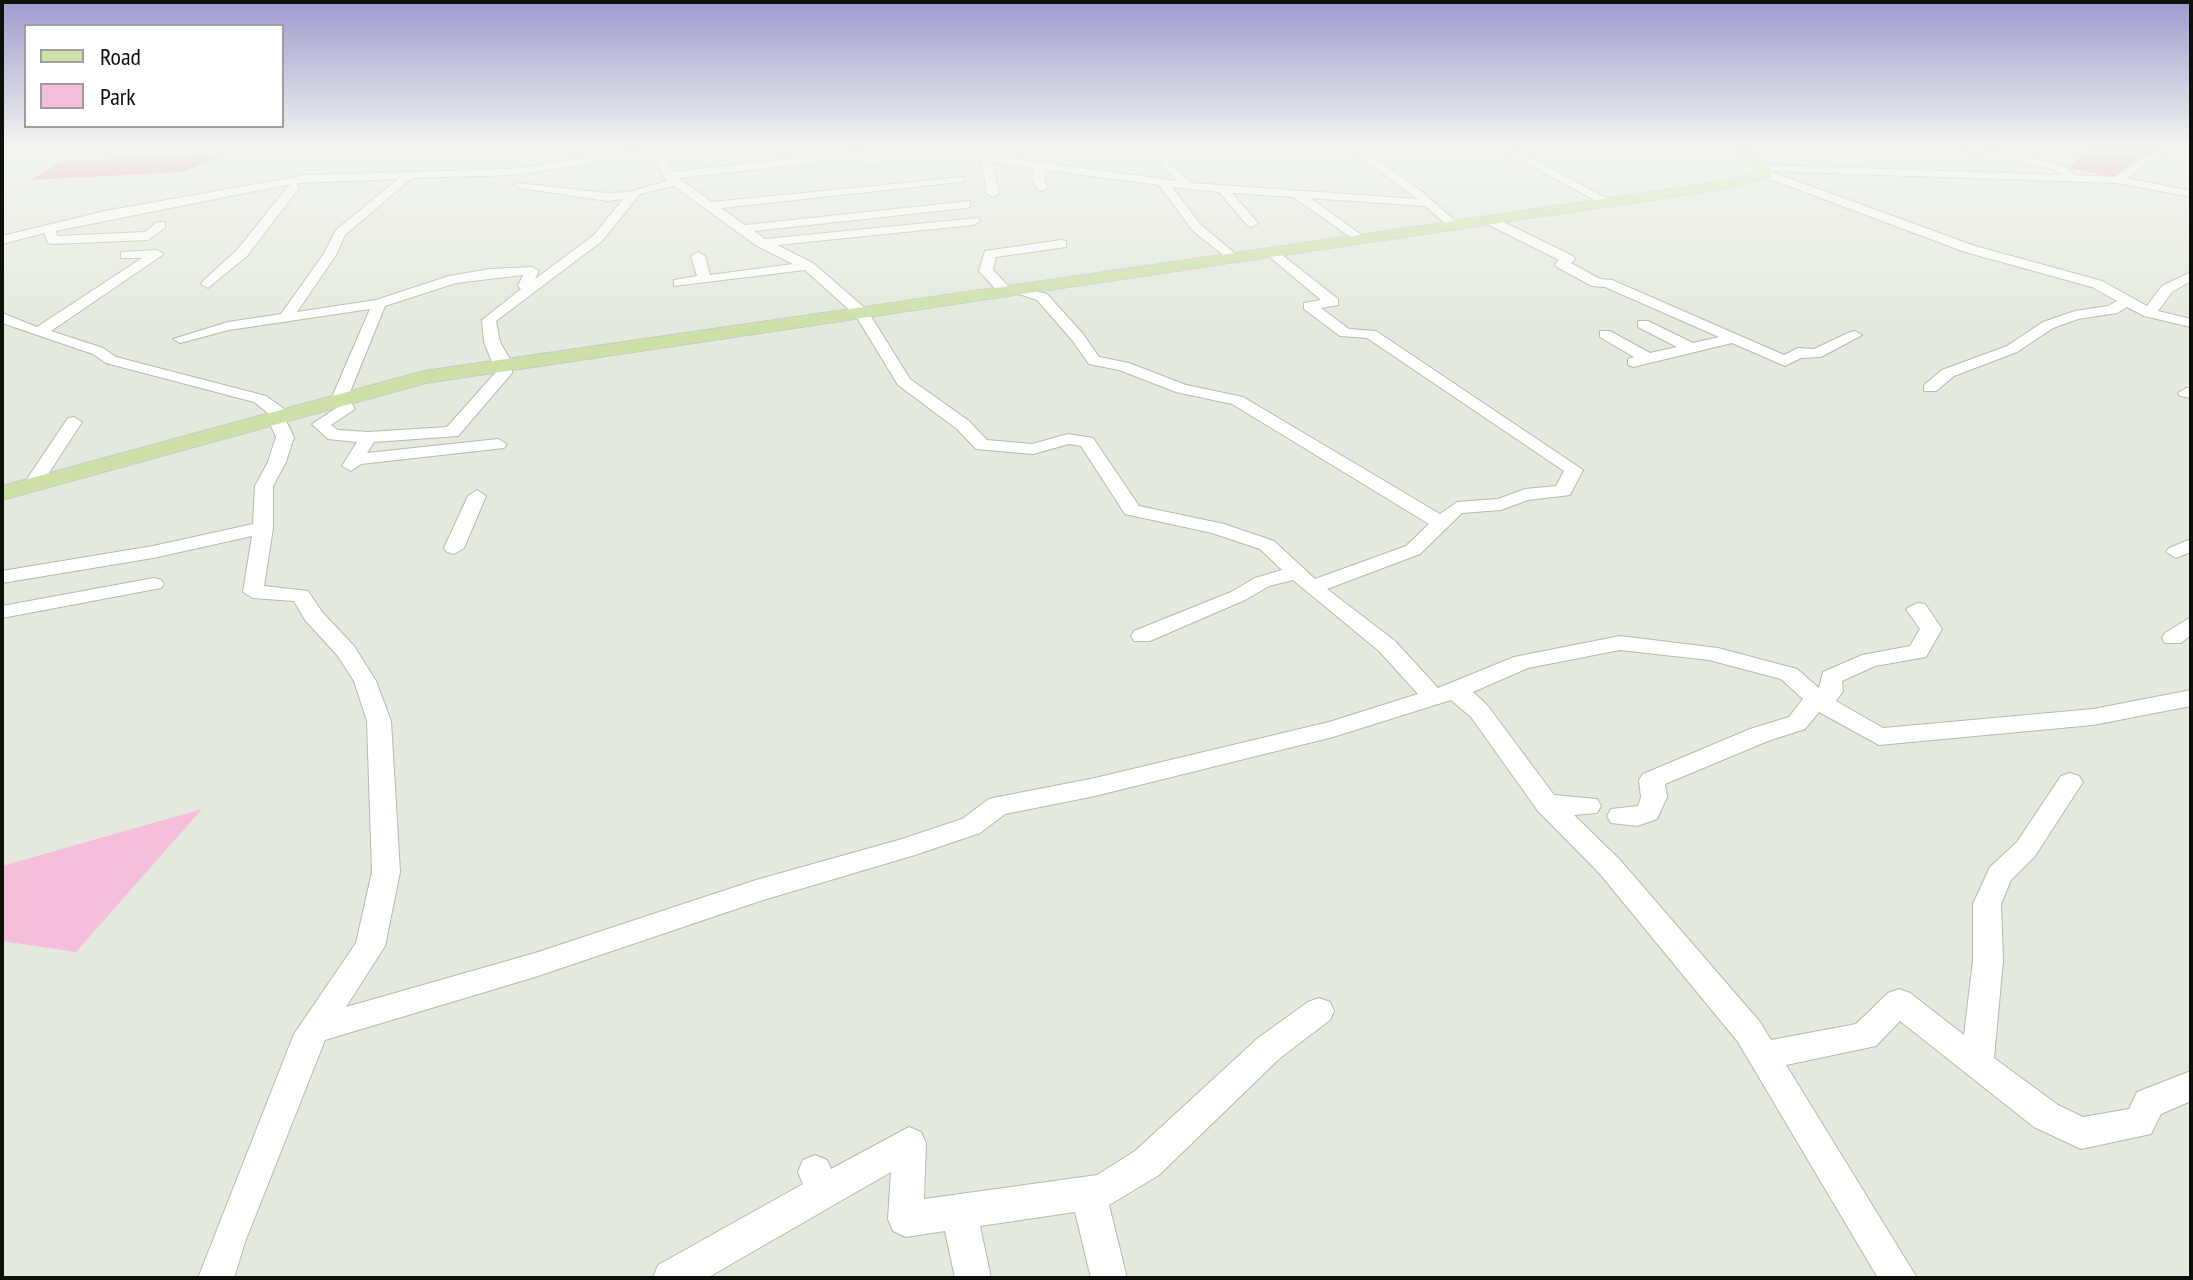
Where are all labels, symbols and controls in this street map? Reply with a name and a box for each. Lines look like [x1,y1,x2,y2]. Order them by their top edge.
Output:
legend [24,24,284,128]
text: Road [100,41,141,72]
text: Park [100,81,136,112]

